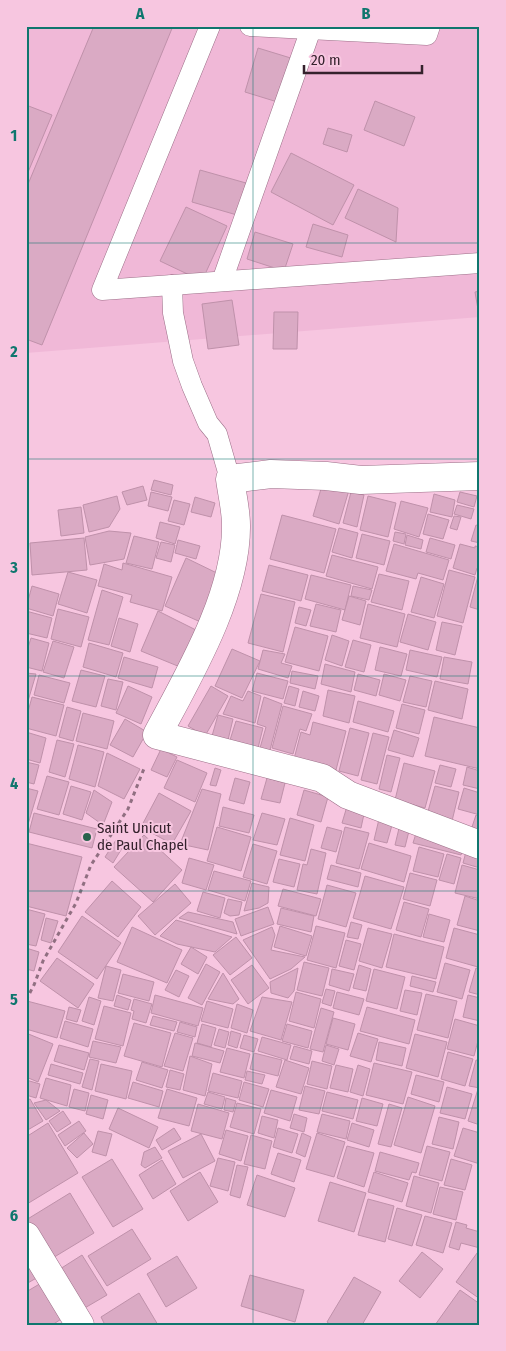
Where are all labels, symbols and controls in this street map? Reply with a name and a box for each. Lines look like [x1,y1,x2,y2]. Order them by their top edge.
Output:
text: A [135,4,145,23]
text: B [362,4,371,23]
scale bar [304,42,421,74]
text: 20 m [311,51,341,69]
text: 1 [11,126,17,145]
text: 2 [9,342,18,361]
text: 3 [9,558,18,577]
text: 4 [10,774,18,793]
place label: Saint Unicut de Paul Chapel [97,819,188,854]
marker: Saint Unicut de Paul Chapel [81,831,93,843]
text: 5 [10,990,18,1009]
text: 6 [10,1206,18,1225]

